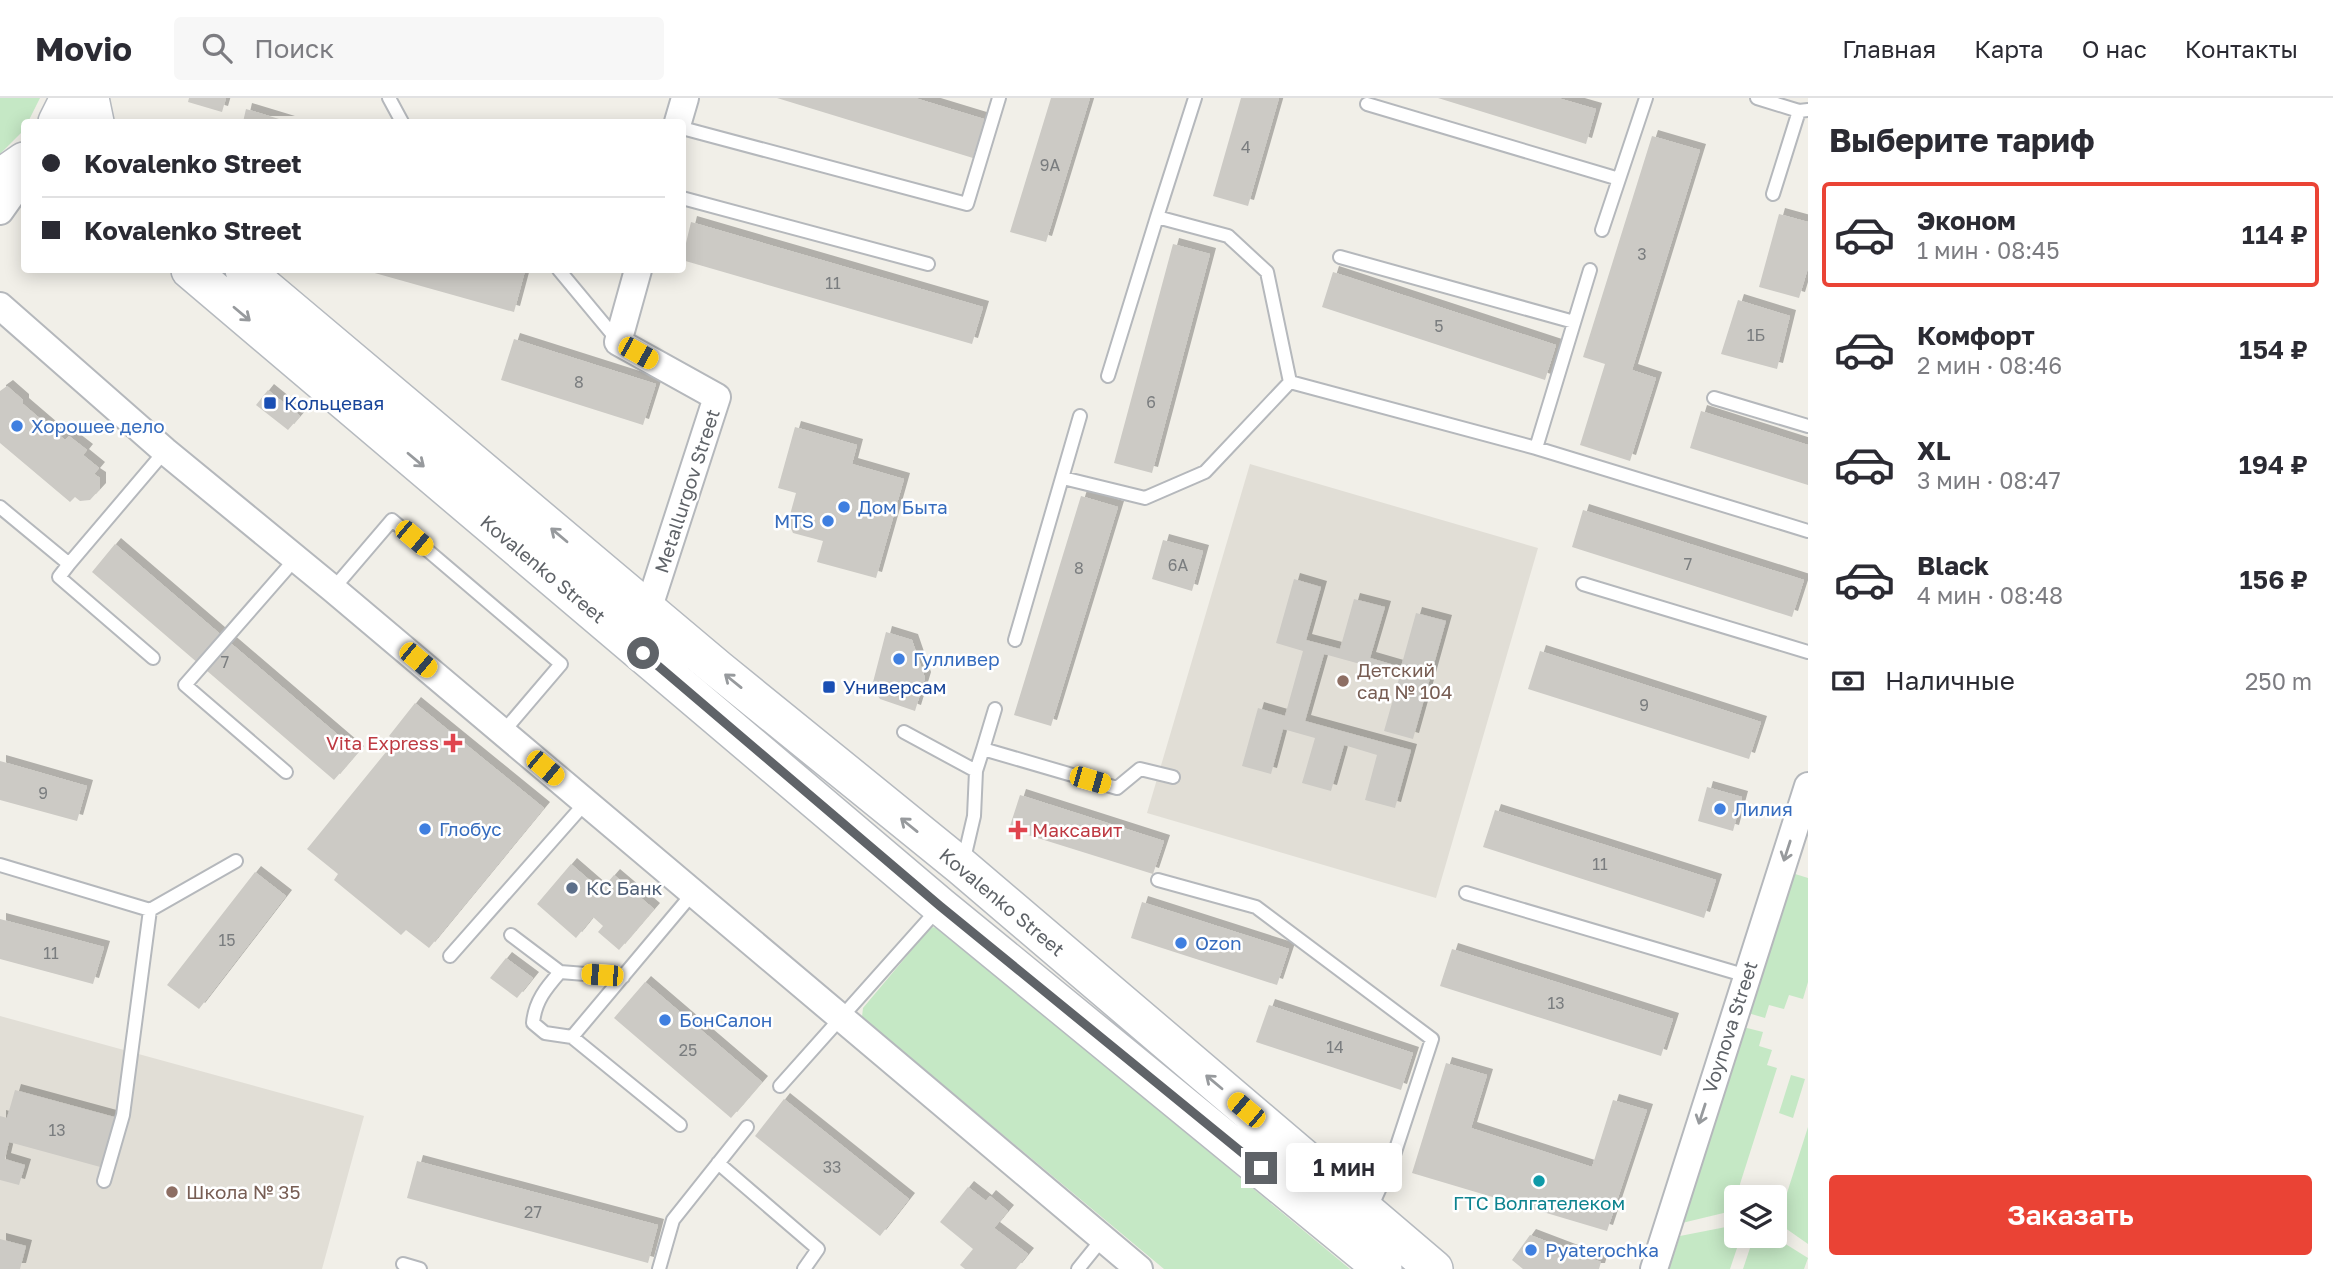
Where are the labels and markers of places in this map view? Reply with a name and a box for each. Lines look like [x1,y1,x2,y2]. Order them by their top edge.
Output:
place label: Кольцевая [284,391,384,414]
marker: Кольцевая [262,395,278,411]
place label: Хорошее дело [31,414,165,437]
marker: Хорошее дело [9,418,25,434]
place label: Дом Быта [858,495,948,518]
marker: Дом Быта [836,499,852,515]
place label: MTS [774,509,814,532]
marker: MTS [820,513,836,529]
place label: Гулливер [913,647,1000,670]
marker: Гулливер [891,651,907,667]
place label: Детский сад № 104 [1357,658,1452,703]
marker: Детский сад № 104 [1335,673,1351,689]
place label: Универсам [843,675,946,698]
marker: Универсам [821,679,837,695]
place label: Vita Express [326,731,439,754]
marker: Vita Express [445,735,461,751]
place label: Лилия [1734,797,1793,820]
marker: Лилия [1712,801,1728,817]
place label: Глобус [439,817,502,840]
place label: Максавит [1032,818,1122,841]
marker: Глобус [417,821,433,837]
marker: Максавит [1010,822,1026,838]
place label: КС Банк [586,876,663,899]
marker: КС Банк [564,880,580,896]
place label: Ozon [1195,931,1242,954]
marker: Ozon [1173,935,1189,951]
place label: БонСалон [679,1008,772,1031]
marker: БонСалон [657,1012,673,1028]
marker: ГТС Волгателеком [1531,1173,1547,1189]
place label: Школа № 35 [186,1180,300,1203]
marker: Школа № 35 [164,1184,180,1200]
place label: ГТС Волгателеком [1453,1191,1625,1214]
place label: Pyaterochka [1545,1238,1659,1261]
marker: Pyaterochka [1523,1242,1539,1258]

